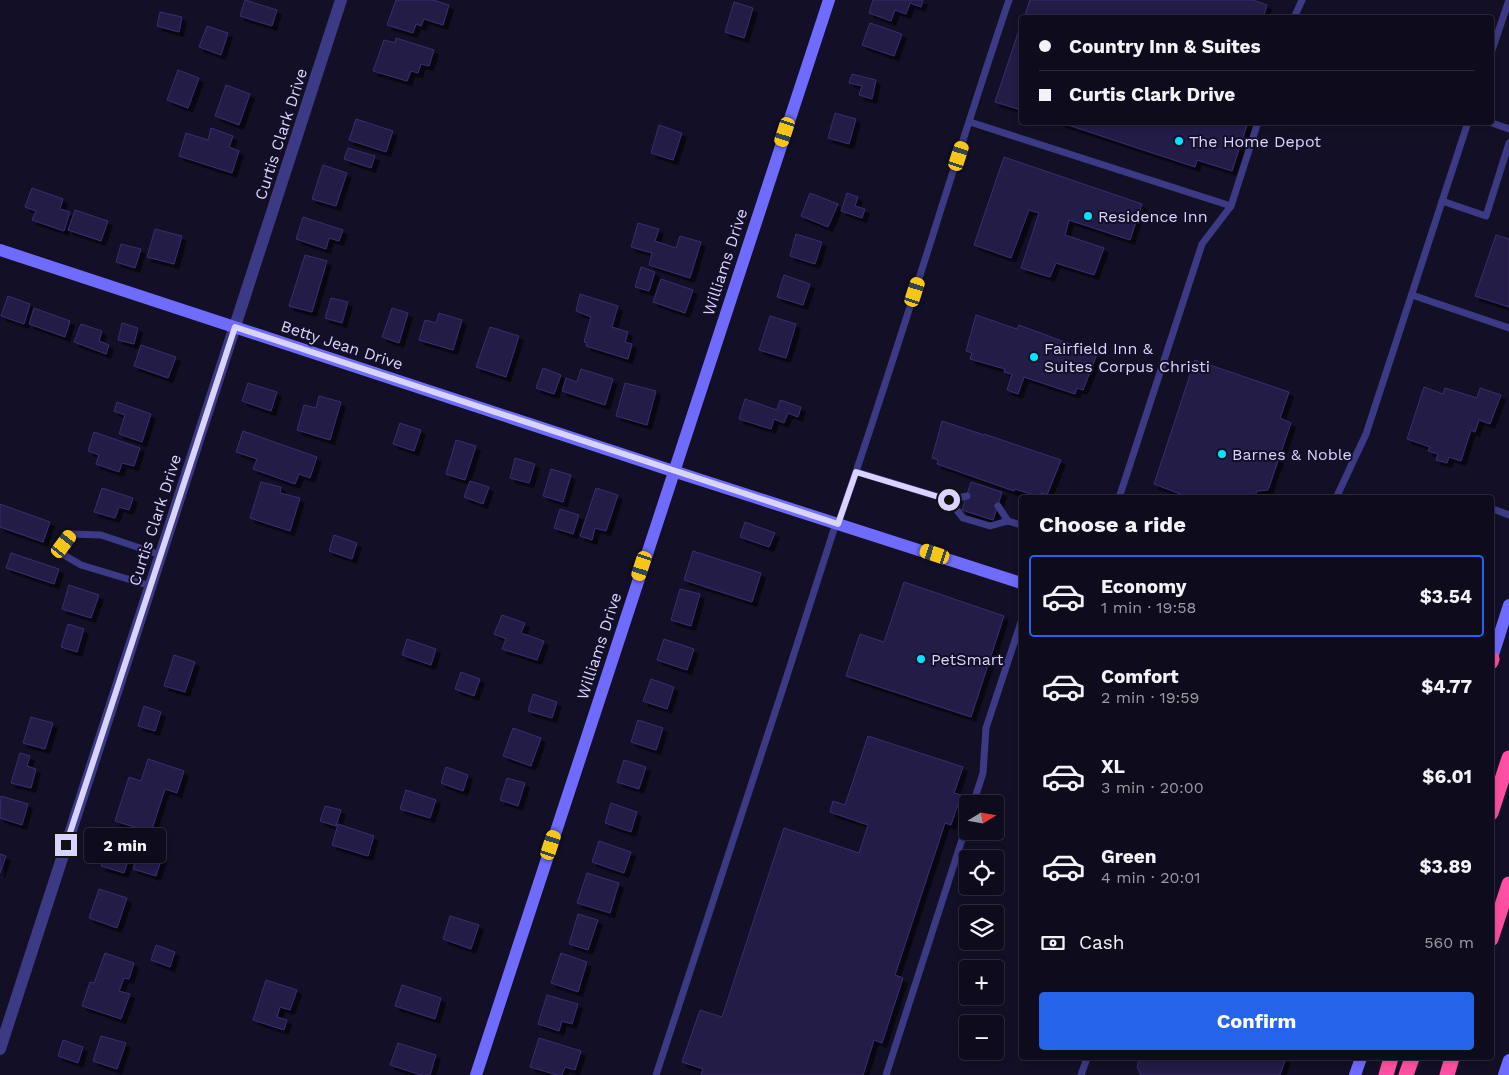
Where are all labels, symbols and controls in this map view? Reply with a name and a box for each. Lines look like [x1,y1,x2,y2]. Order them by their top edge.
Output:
text: Country Inn & Suites [1069,35,1261,58]
street label: Curtis Clark Drive [251,66,311,202]
text: Curtis Clark Drive [1069,83,1235,106]
car [773,115,796,149]
place label: The Home Depot [1189,132,1321,151]
marker: The Home Depot [1173,135,1185,147]
car [947,139,970,173]
street label: Williams Drive [699,206,751,318]
place label: Residence Inn [1098,207,1208,226]
marker: Residence Inn [1082,210,1094,222]
car [903,275,926,309]
street label: Betty Jean Drive [279,316,405,374]
place label: Fairfield Inn & Suites Corpus Christi [1044,339,1210,376]
marker: Fairfield Inn & Suites Corpus Christi [1028,351,1040,363]
place label: Barnes & Noble [1232,445,1352,464]
marker: Barnes & Noble [1216,448,1228,460]
street label: Curtis Clark Drive [125,452,185,588]
route start [938,489,960,511]
text: Choose a ride [1039,512,1186,537]
car [48,528,79,560]
car [918,542,951,566]
car [630,549,653,583]
icon: car [1041,574,1086,619]
text: Economy [1101,575,1186,598]
text: $3.54 [1420,585,1472,608]
street label: Williams Drive [573,590,625,702]
text: 1 min · 19:58 [1101,598,1196,617]
place label: PetSmart [931,650,1004,669]
marker: PetSmart [915,653,927,665]
icon: car [1041,664,1086,709]
text: Comfort [1101,665,1179,688]
text: $4.77 [1421,675,1472,698]
text: 2 min · 19:59 [1101,688,1199,707]
icon: car [1041,754,1086,799]
text: XL [1101,755,1125,778]
text: $6.01 [1422,765,1472,788]
text: 3 min · 20:00 [1101,778,1204,797]
north arrow [959,795,1004,840]
map controls [959,795,1004,1060]
callout: 2 min [84,828,166,862]
car [539,828,562,862]
route end [55,834,77,856]
text: 2 min [103,836,147,855]
icon: car [1041,844,1086,889]
text: Green [1101,845,1157,868]
button: locate [959,850,1004,895]
text: $3.89 [1419,855,1472,878]
text: 4 min · 20:01 [1101,868,1200,887]
button: layers [959,905,1004,950]
icon: cash [1039,929,1067,957]
text: Cash [1079,931,1125,954]
text: 560 m [1424,933,1474,952]
button: + [959,960,1004,1005]
button: Confirm [1039,992,1474,1050]
button: − [959,1015,1004,1060]

